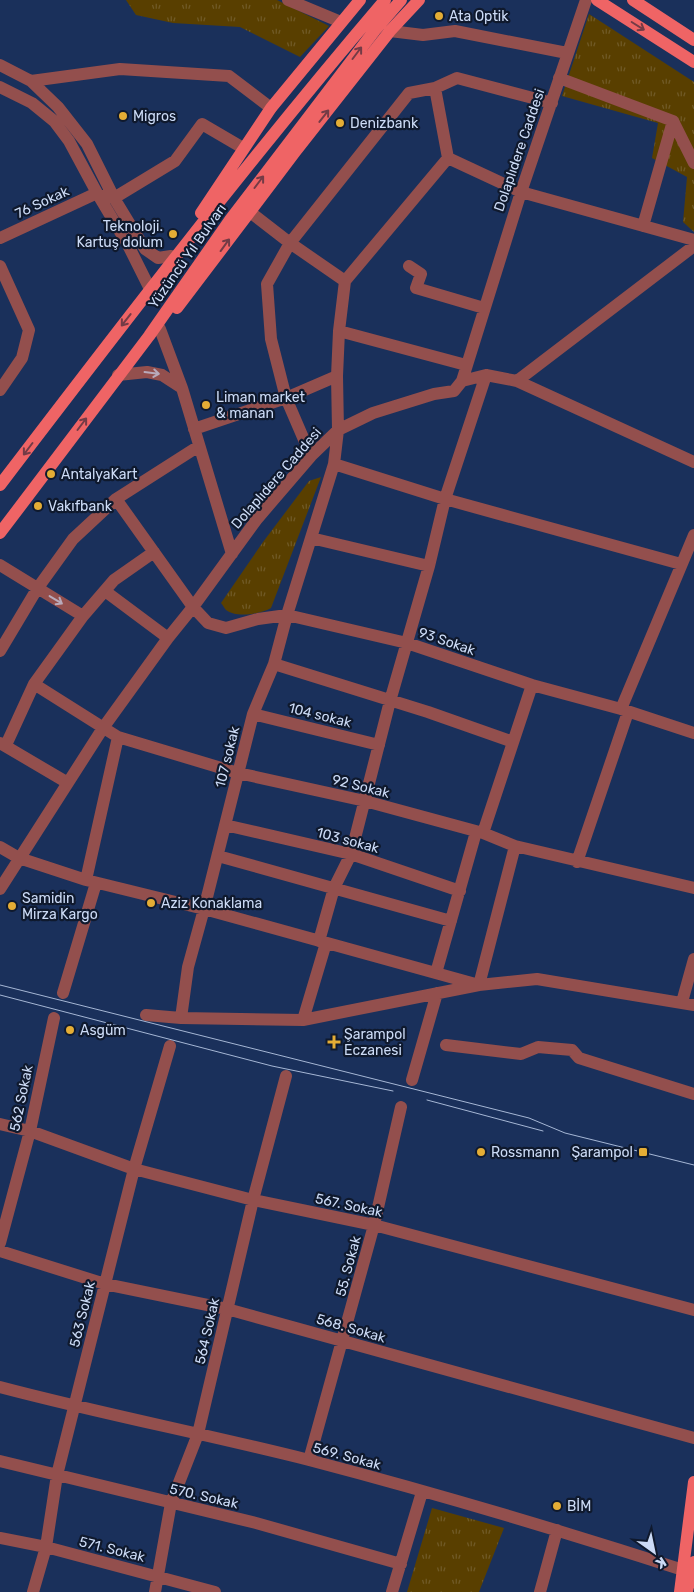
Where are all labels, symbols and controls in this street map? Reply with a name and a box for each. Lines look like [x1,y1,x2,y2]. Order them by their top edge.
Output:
place label: Ata Optik [449,8,509,25]
marker: Ata Optik [433,10,445,22]
one-way arrow [631,21,645,31]
one-way arrow [352,47,363,60]
street label: Dolaplıdere Caddesi [490,87,548,214]
place label: Migros [133,108,176,125]
marker: Migros [117,110,129,122]
one-way arrow [318,110,329,123]
place label: Denizbank [350,115,419,132]
marker: Denizbank [334,117,346,129]
one-way arrow [254,175,264,189]
street label: 76 Sokak [13,182,73,222]
street label: Yüzüncü Yıl Bulvarı [145,201,230,312]
place label: Teknoloji. Kartuş dolum [77,218,163,251]
marker: Teknoloji. Kartuş dolum [167,228,179,240]
one-way arrow [220,238,230,252]
one-way arrow [121,313,132,326]
one-way arrow [143,368,159,378]
place label: Liman market & manan [216,389,306,422]
marker: Liman market & manan [200,399,212,411]
one-way arrow [76,418,87,431]
street label: Dolaplıdere Caddesi [228,424,325,532]
one-way arrow [22,442,33,455]
place label: AntalyaKart [61,466,138,483]
marker: AntalyaKart [45,468,57,480]
place label: Vakıfbank [48,498,113,515]
marker: Vakıfbank [32,500,44,512]
one-way arrow [49,595,63,605]
street label: 93 Sokak [416,624,478,659]
street label: 104 sokak [287,699,354,732]
street label: 107 sokak [212,724,244,790]
street label: 92 Sokak [330,771,392,802]
street label: 103 sokak [315,824,382,857]
place label: Samidin Mirza Kargo [22,890,98,923]
place label: Aziz Konaklama [161,895,262,912]
marker: Aziz Konaklama [145,897,157,909]
marker: Samidin Mirza Kargo [6,900,18,912]
place label: Asgüm [80,1022,126,1039]
marker: Asgüm [64,1024,76,1036]
place label: Şarampol Eczanesi [344,1026,406,1059]
marker: Şarampol Eczanesi [328,1036,340,1048]
street label: 562 Sokak [6,1063,37,1133]
place label: Rossmann [491,1144,560,1161]
place label: Şarampol [571,1144,633,1161]
marker: Rossmann [475,1146,487,1158]
marker: Şarampol [637,1146,649,1158]
street label: 567. Sokak [314,1190,385,1221]
street label: 55. Sokak [332,1233,365,1298]
street label: 563 Sokak [66,1279,99,1349]
street label: 564 Sokak [192,1295,224,1366]
street label: 568. Sokak [314,1310,388,1347]
street label: 569. Sokak [311,1439,384,1474]
street label: 570. Sokak [168,1480,241,1513]
place label: BİM [567,1498,591,1515]
marker: BİM [551,1500,563,1512]
north arrow [629,1527,679,1577]
street label: 571. Sokak [77,1533,147,1566]
text: K [652,1553,669,1573]

